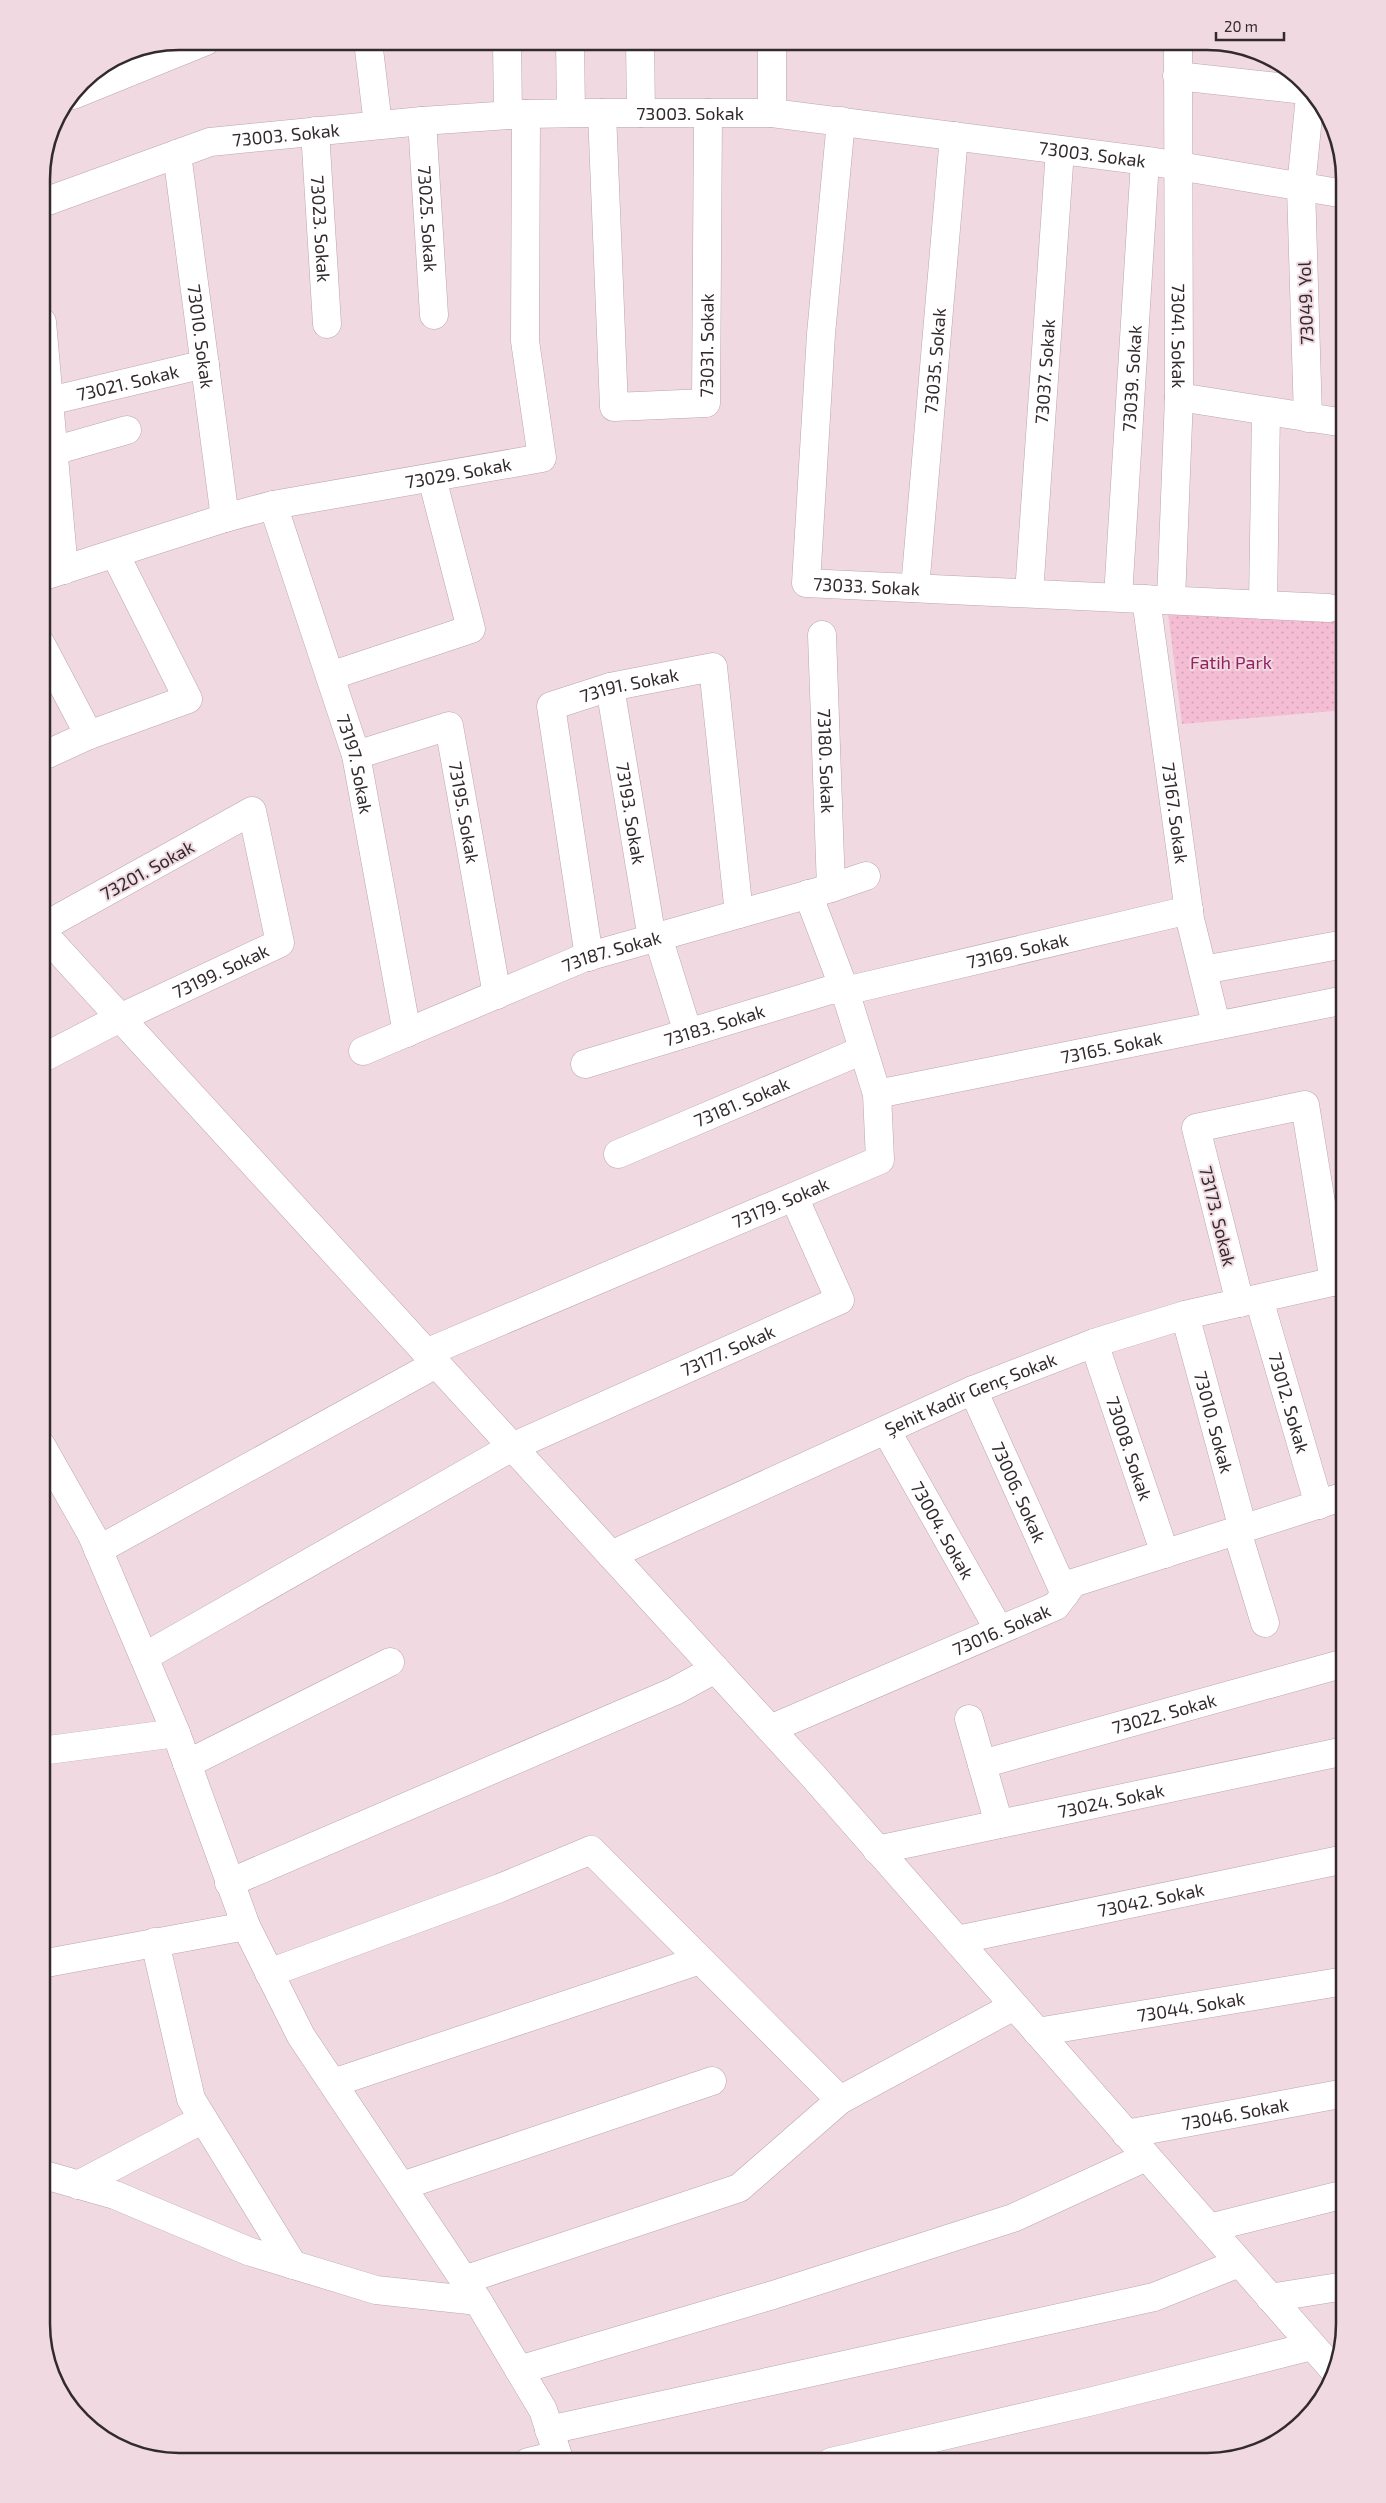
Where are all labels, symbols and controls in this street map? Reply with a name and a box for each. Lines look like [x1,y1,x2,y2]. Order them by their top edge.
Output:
scale bar [1216,10,1284,42]
text: 20 m [1224,17,1258,35]
street label: 73003. Sokak [636,102,744,124]
street label: 73003. Sokak [231,118,341,151]
street label: 73003. Sokak [1038,136,1147,172]
street label: 73025. Sokak [414,165,442,273]
street label: 73023. Sokak [307,175,335,283]
street label: 73049. Yol [1293,260,1317,345]
street label: 73010. Sokak [183,283,219,390]
street label: 73041. Sokak [1168,283,1190,389]
street label: 73031. Sokak [695,293,718,397]
street label: 73035. Sokak [919,307,950,415]
street label: 73037. Sokak [1030,318,1059,425]
street label: 73039. Sokak [1117,324,1146,433]
street label: 73021. Sokak [74,360,181,405]
street label: 73029. Sokak [404,453,513,493]
street label: 73033. Sokak [813,572,920,599]
park label: Fatih Park [1190,651,1272,673]
street label: 73191. Sokak [577,663,680,707]
street label: 73180. Sokak [814,708,839,814]
street label: 73197. Sokak [332,711,378,815]
street label: 73195. Sokak [445,760,484,865]
street label: 73193. Sokak [612,760,650,866]
street label: 73167. Sokak [1158,761,1193,865]
street label: 73201. Sokak [96,835,198,905]
street label: 73187. Sokak [558,926,663,977]
street label: 73169. Sokak [964,928,1070,973]
street label: 73199. Sokak [169,939,272,1003]
street label: 73183. Sokak [661,999,767,1051]
street label: 73165. Sokak [1059,1026,1164,1068]
street label: 73181. Sokak [690,1072,792,1132]
street label: 73173. Sokak [1195,1164,1241,1268]
street label: 73179. Sokak [729,1172,832,1233]
street label: 73177. Sokak [677,1320,778,1381]
street label: Şehit Kadir Genç Sokak [881,1348,1059,1441]
street label: 73012. Sokak [1264,1350,1314,1456]
street label: 73010. Sokak [1190,1369,1238,1476]
street label: 73008. Sokak [1102,1393,1157,1503]
street label: 73006. Sokak [987,1438,1051,1546]
street label: 73004. Sokak [906,1477,979,1583]
street label: 73016. Sokak [949,1599,1054,1660]
street label: 73022. Sokak [1110,1688,1219,1738]
street label: 73024. Sokak [1056,1779,1166,1822]
street label: 73042. Sokak [1096,1878,1206,1921]
street label: 73044. Sokak [1135,1987,1246,2026]
street label: 73046. Sokak [1180,2093,1290,2134]

